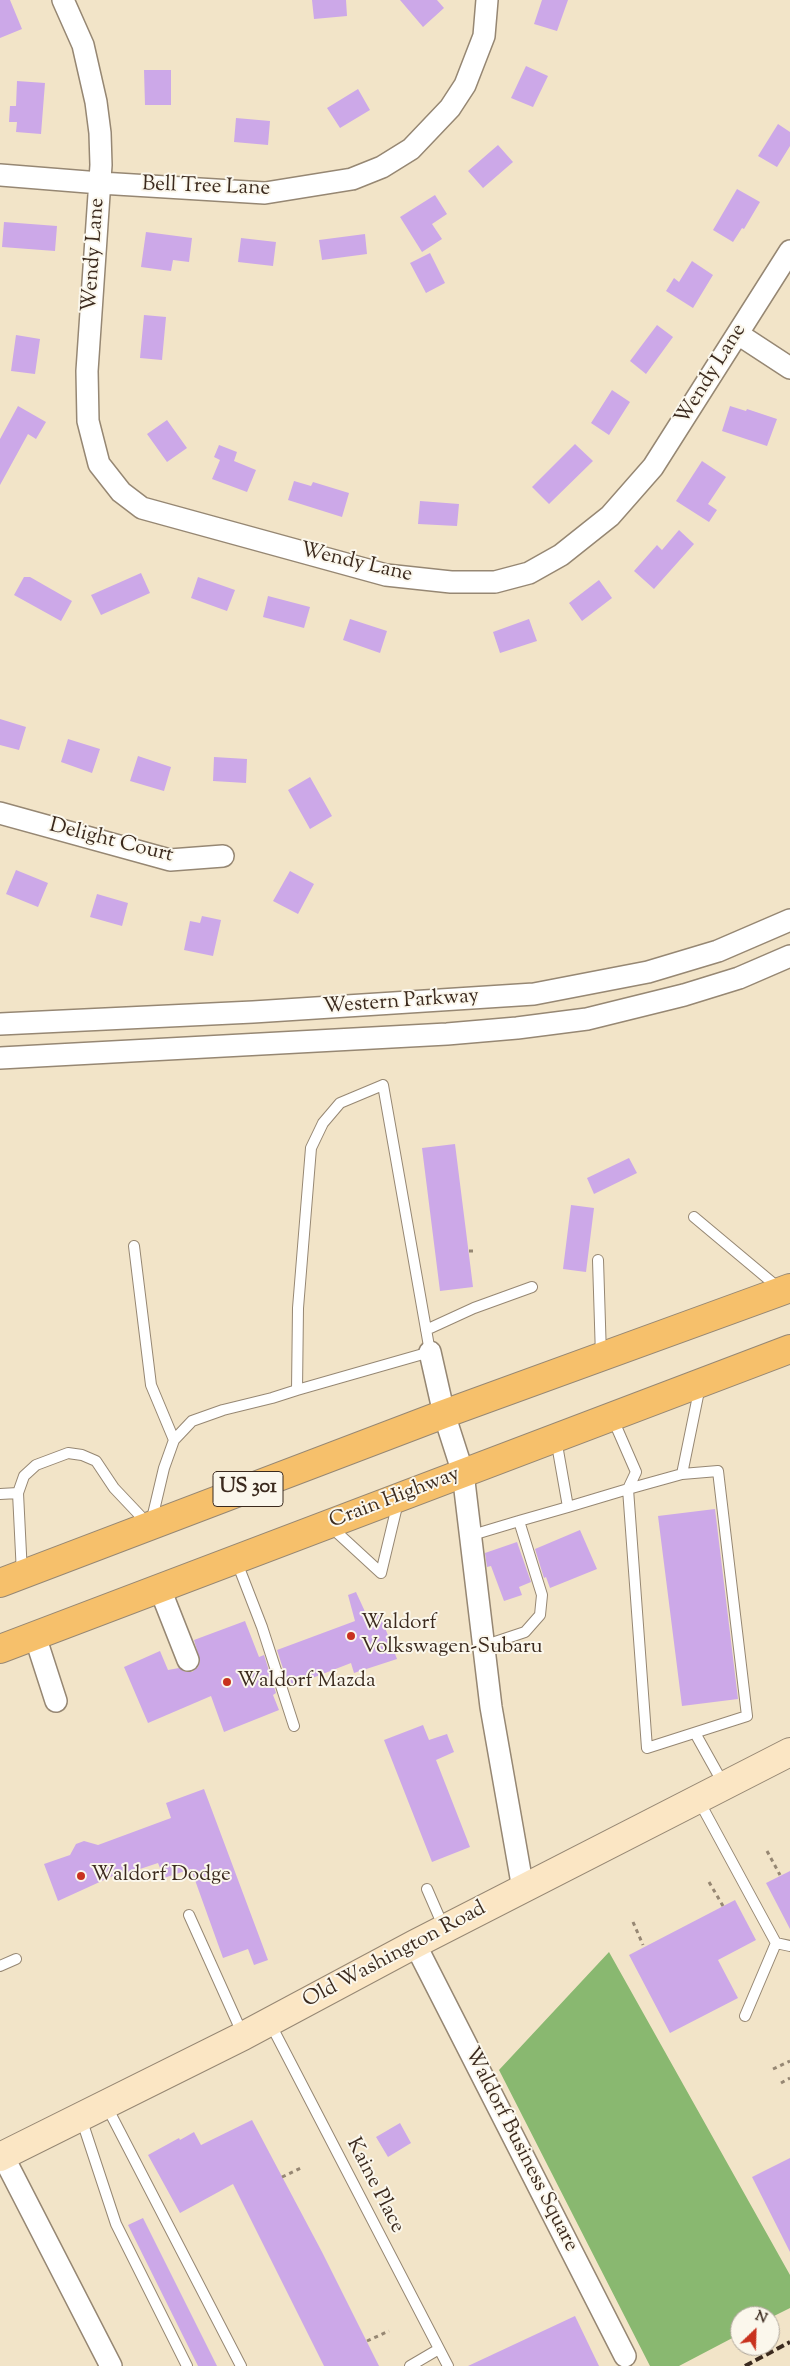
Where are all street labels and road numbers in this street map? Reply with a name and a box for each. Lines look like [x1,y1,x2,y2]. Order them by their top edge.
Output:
street label: Bell Tree Lane [141,173,271,203]
street label: Wendy Lane [78,197,112,313]
street label: Wendy Lane [671,320,753,430]
street label: Wendy Lane [298,539,414,589]
street label: Delight Court [46,814,176,870]
street label: Western Parkway [322,985,480,1021]
street label: Crain Highway [326,1463,464,1535]
road number: US 301 [213,1472,283,1506]
street label: Old Washington Road [299,1897,491,2015]
street label: Waldorf Business Square [458,2044,582,2256]
street label: Kaine Place [339,2134,409,2238]

